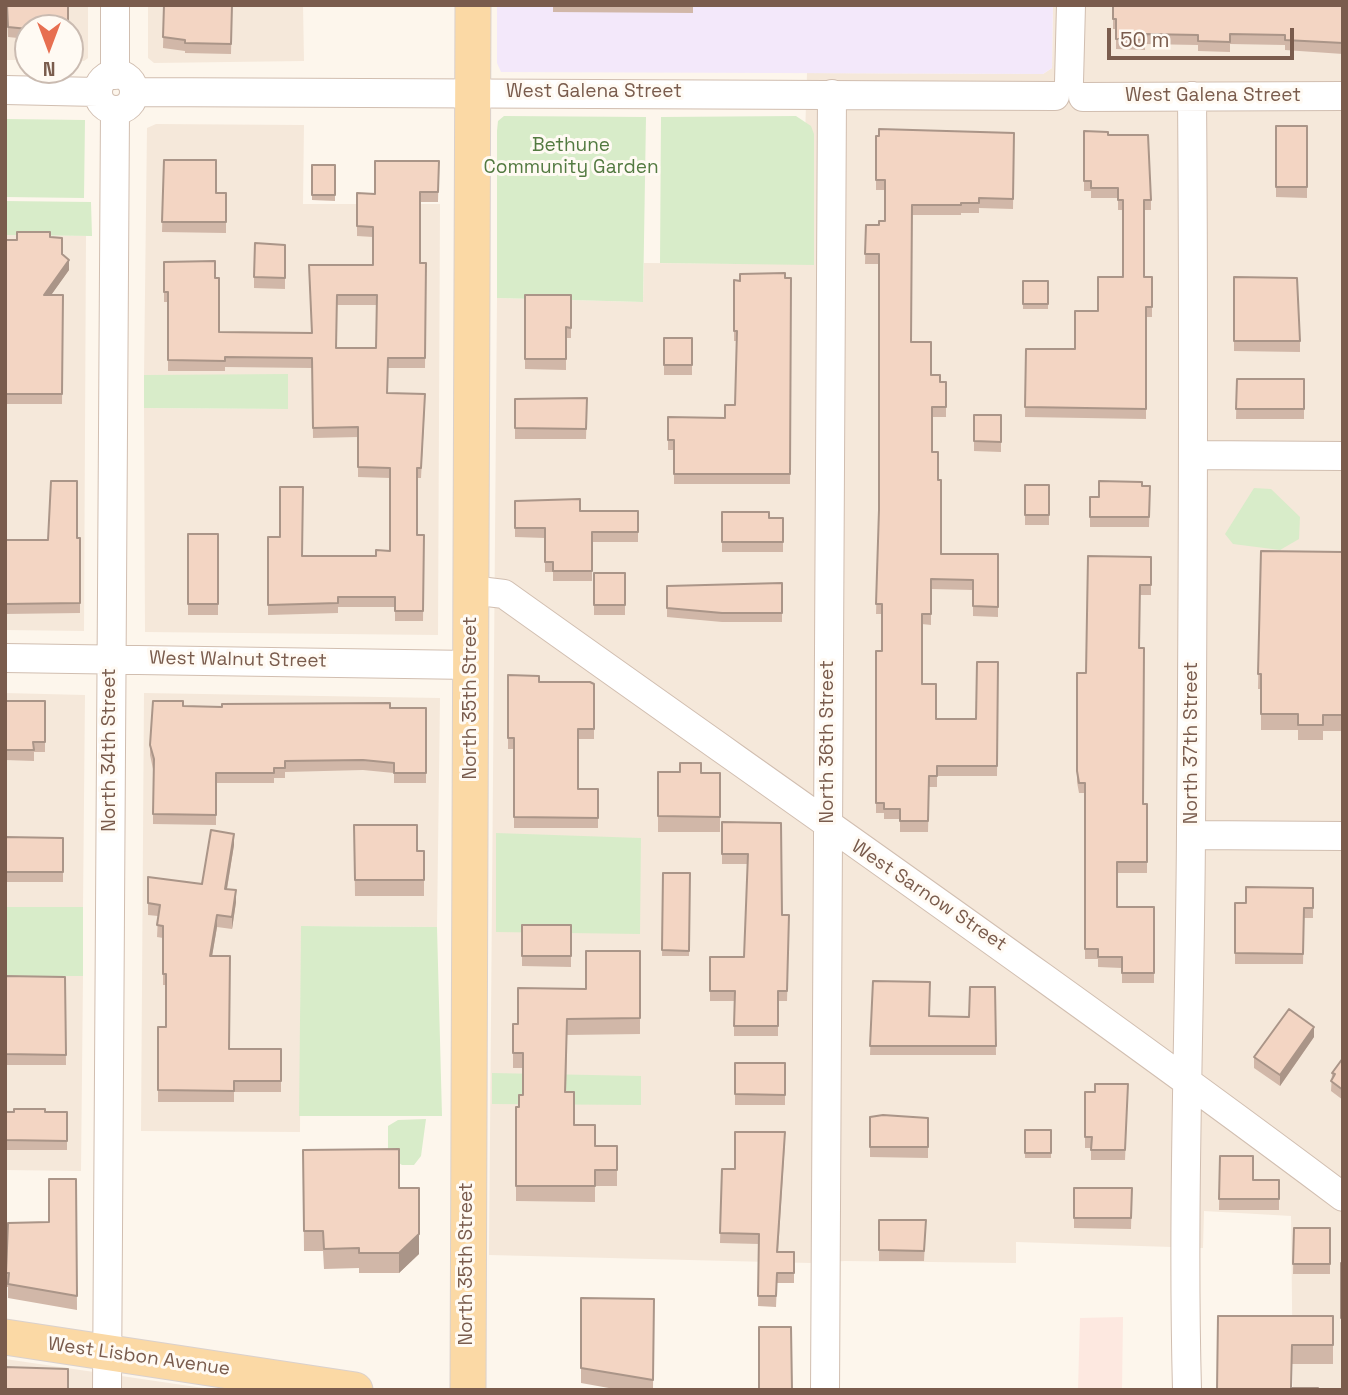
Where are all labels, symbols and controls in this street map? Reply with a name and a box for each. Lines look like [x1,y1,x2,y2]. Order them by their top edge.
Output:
north arrow [14,14,84,84]
scale bar [1110,14,1297,58]
text: 50 m [1120,26,1170,53]
text: N [43,56,55,81]
street label: West Galena Street [506,81,682,103]
street label: West Galena Street [1125,85,1301,107]
park label: Bethune Community Garden [483,135,659,179]
street label: North 35th Street [460,617,482,779]
street label: West Walnut Street [149,647,327,673]
street label: North 36th Street [817,660,839,824]
street label: North 37th Street [1181,662,1203,824]
street label: North 34th Street [99,668,121,832]
street label: West Sarnow Street [847,836,1011,956]
street label: North 35th Street [456,1183,478,1345]
street label: West Lisbon Avenue [46,1333,232,1381]

